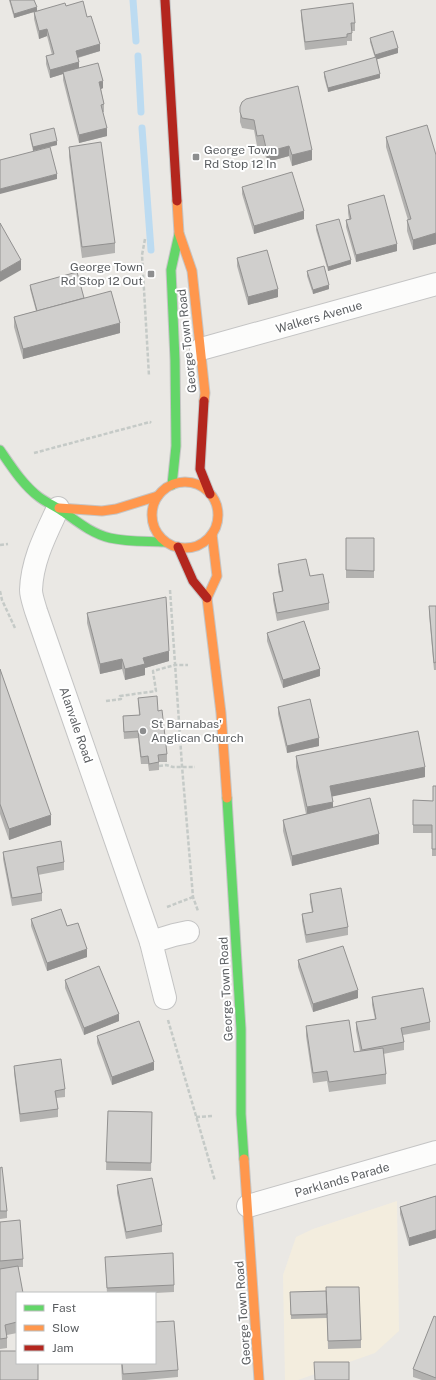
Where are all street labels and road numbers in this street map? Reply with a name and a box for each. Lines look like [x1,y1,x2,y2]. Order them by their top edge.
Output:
street label: George Town Road [175,288,199,394]
street label: Walkers Avenue [274,298,364,336]
street label: Alanvale Road [56,685,96,765]
street label: George Town Road [216,937,236,1041]
street label: Parklands Parade [293,1160,391,1200]
street label: George Town Road [232,1260,254,1366]

